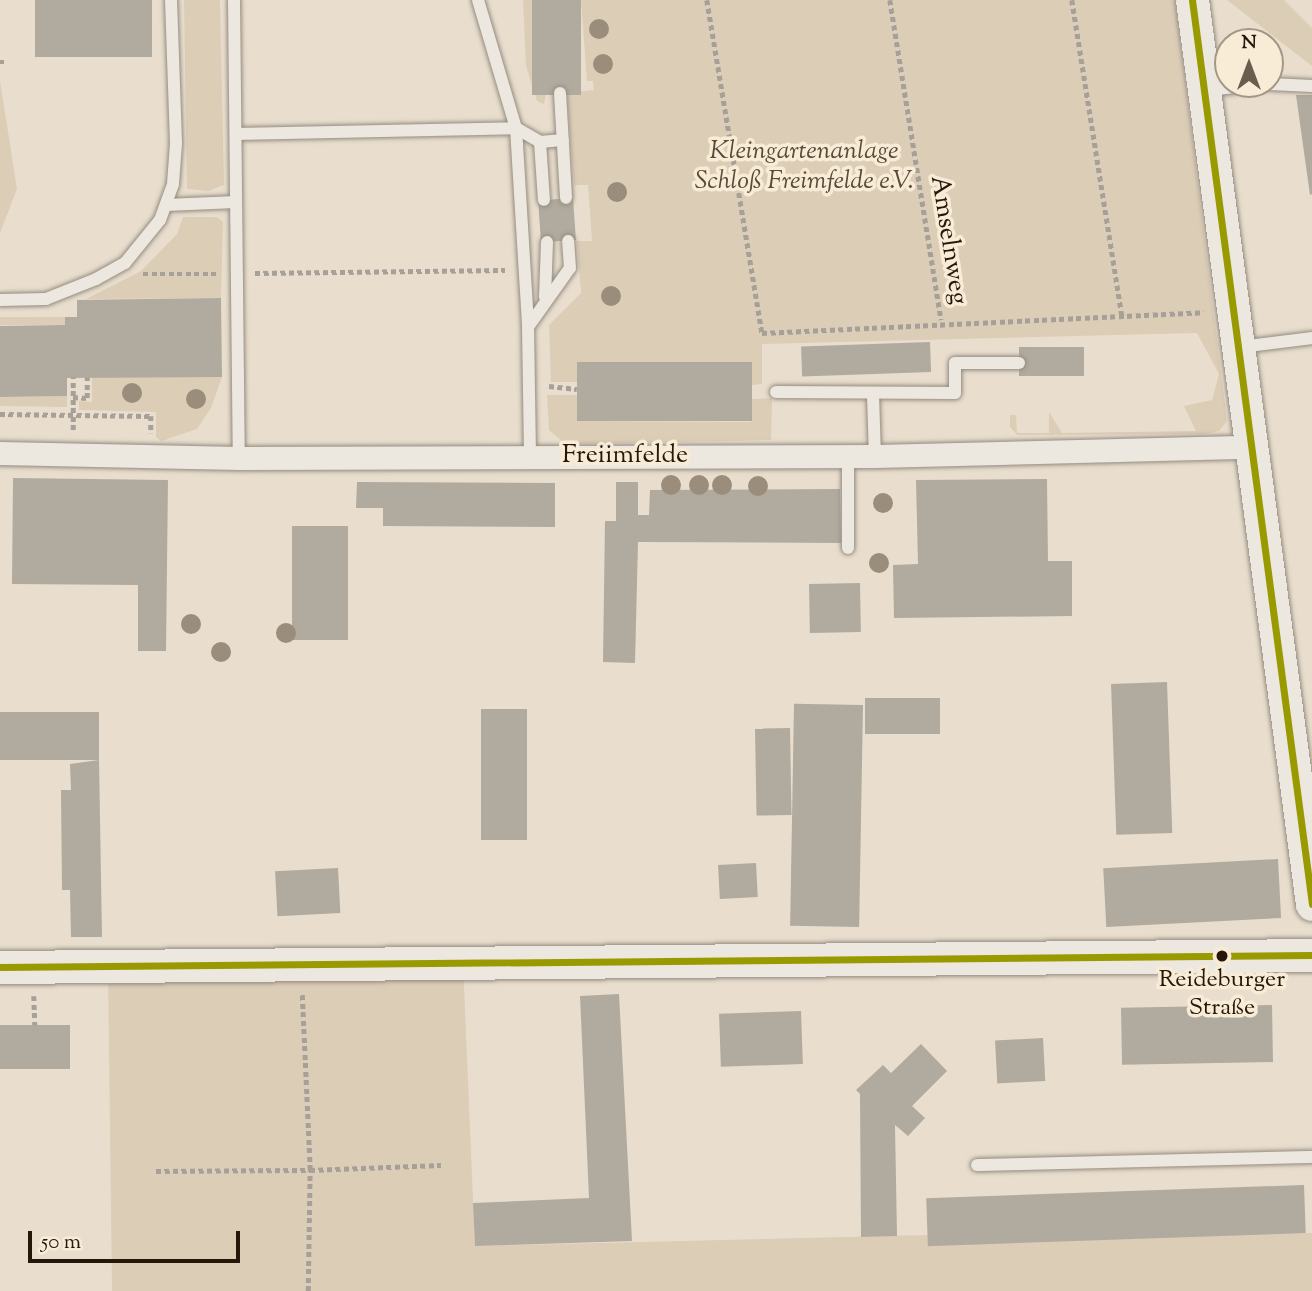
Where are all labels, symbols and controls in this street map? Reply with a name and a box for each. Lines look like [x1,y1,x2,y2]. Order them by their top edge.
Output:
north arrow [1214,28,1284,98]
text: N [1241,30,1257,57]
park label: Kleingartenanlage Schloß Freimfelde e.V. [695,136,913,198]
street label: Amselnweg [922,173,974,307]
street label: Freiimfelde [562,440,688,472]
marker: Reideburger Straße [1215,949,1229,963]
place label: Reideburger Straße [1159,967,1285,1023]
scale bar [32,1218,243,1262]
text: 50 m [41,1228,81,1258]

